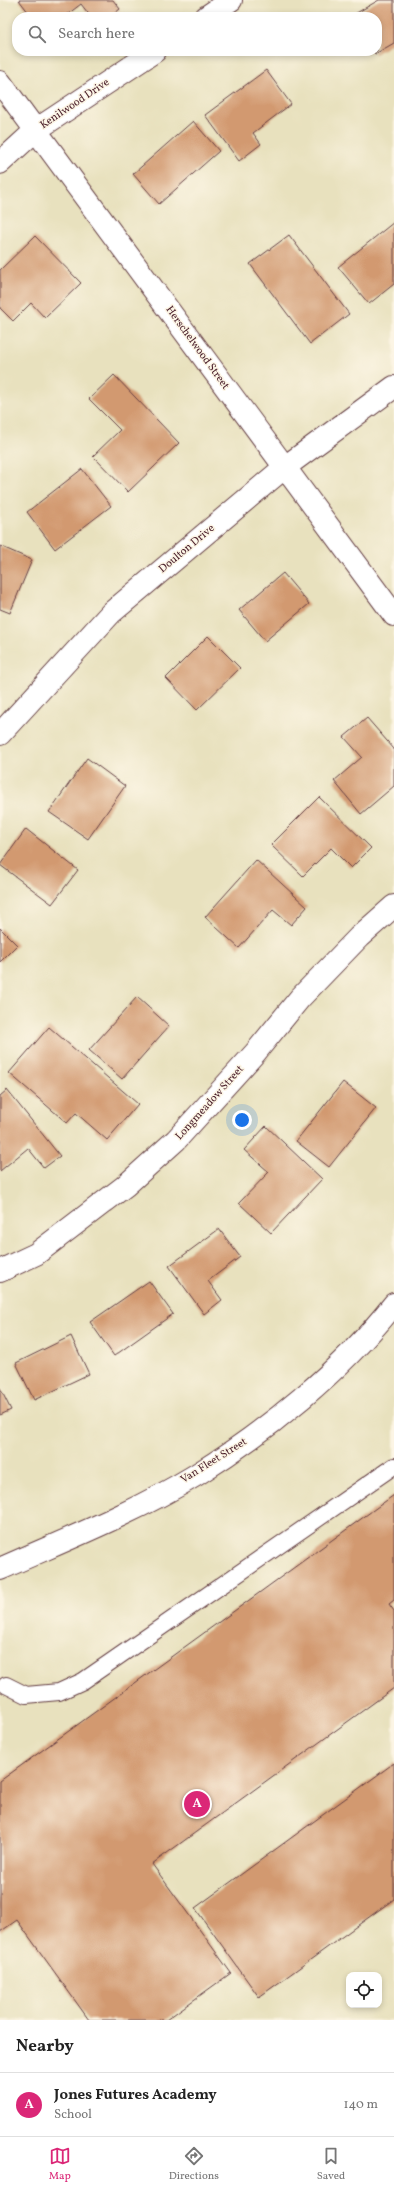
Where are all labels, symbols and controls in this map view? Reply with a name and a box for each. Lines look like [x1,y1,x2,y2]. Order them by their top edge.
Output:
search box [12,12,382,56]
icon: search [26,23,48,45]
text: Search here [58,24,135,45]
street label: Kenilwood Drive [37,75,113,133]
street label: Herschelwood Street [162,303,232,393]
street label: Doulton Drive [156,521,218,577]
street label: Longmeadow Street [172,1062,248,1144]
your location [232,1110,252,1130]
street label: Van Fleet Street [178,1435,250,1487]
pin: A [184,1789,210,1819]
map controls [346,1972,382,2008]
button: locate [346,1972,382,2008]
text: Nearby [16,2035,74,2058]
text: Jones Futures Academy [54,2085,217,2106]
text: A [24,2096,34,2114]
text: 140 m [344,2096,378,2114]
text: School [54,2106,92,2124]
tab: Map [49,2145,71,2184]
tab: Directions [169,2145,219,2184]
tab: Saved [317,2145,345,2184]

